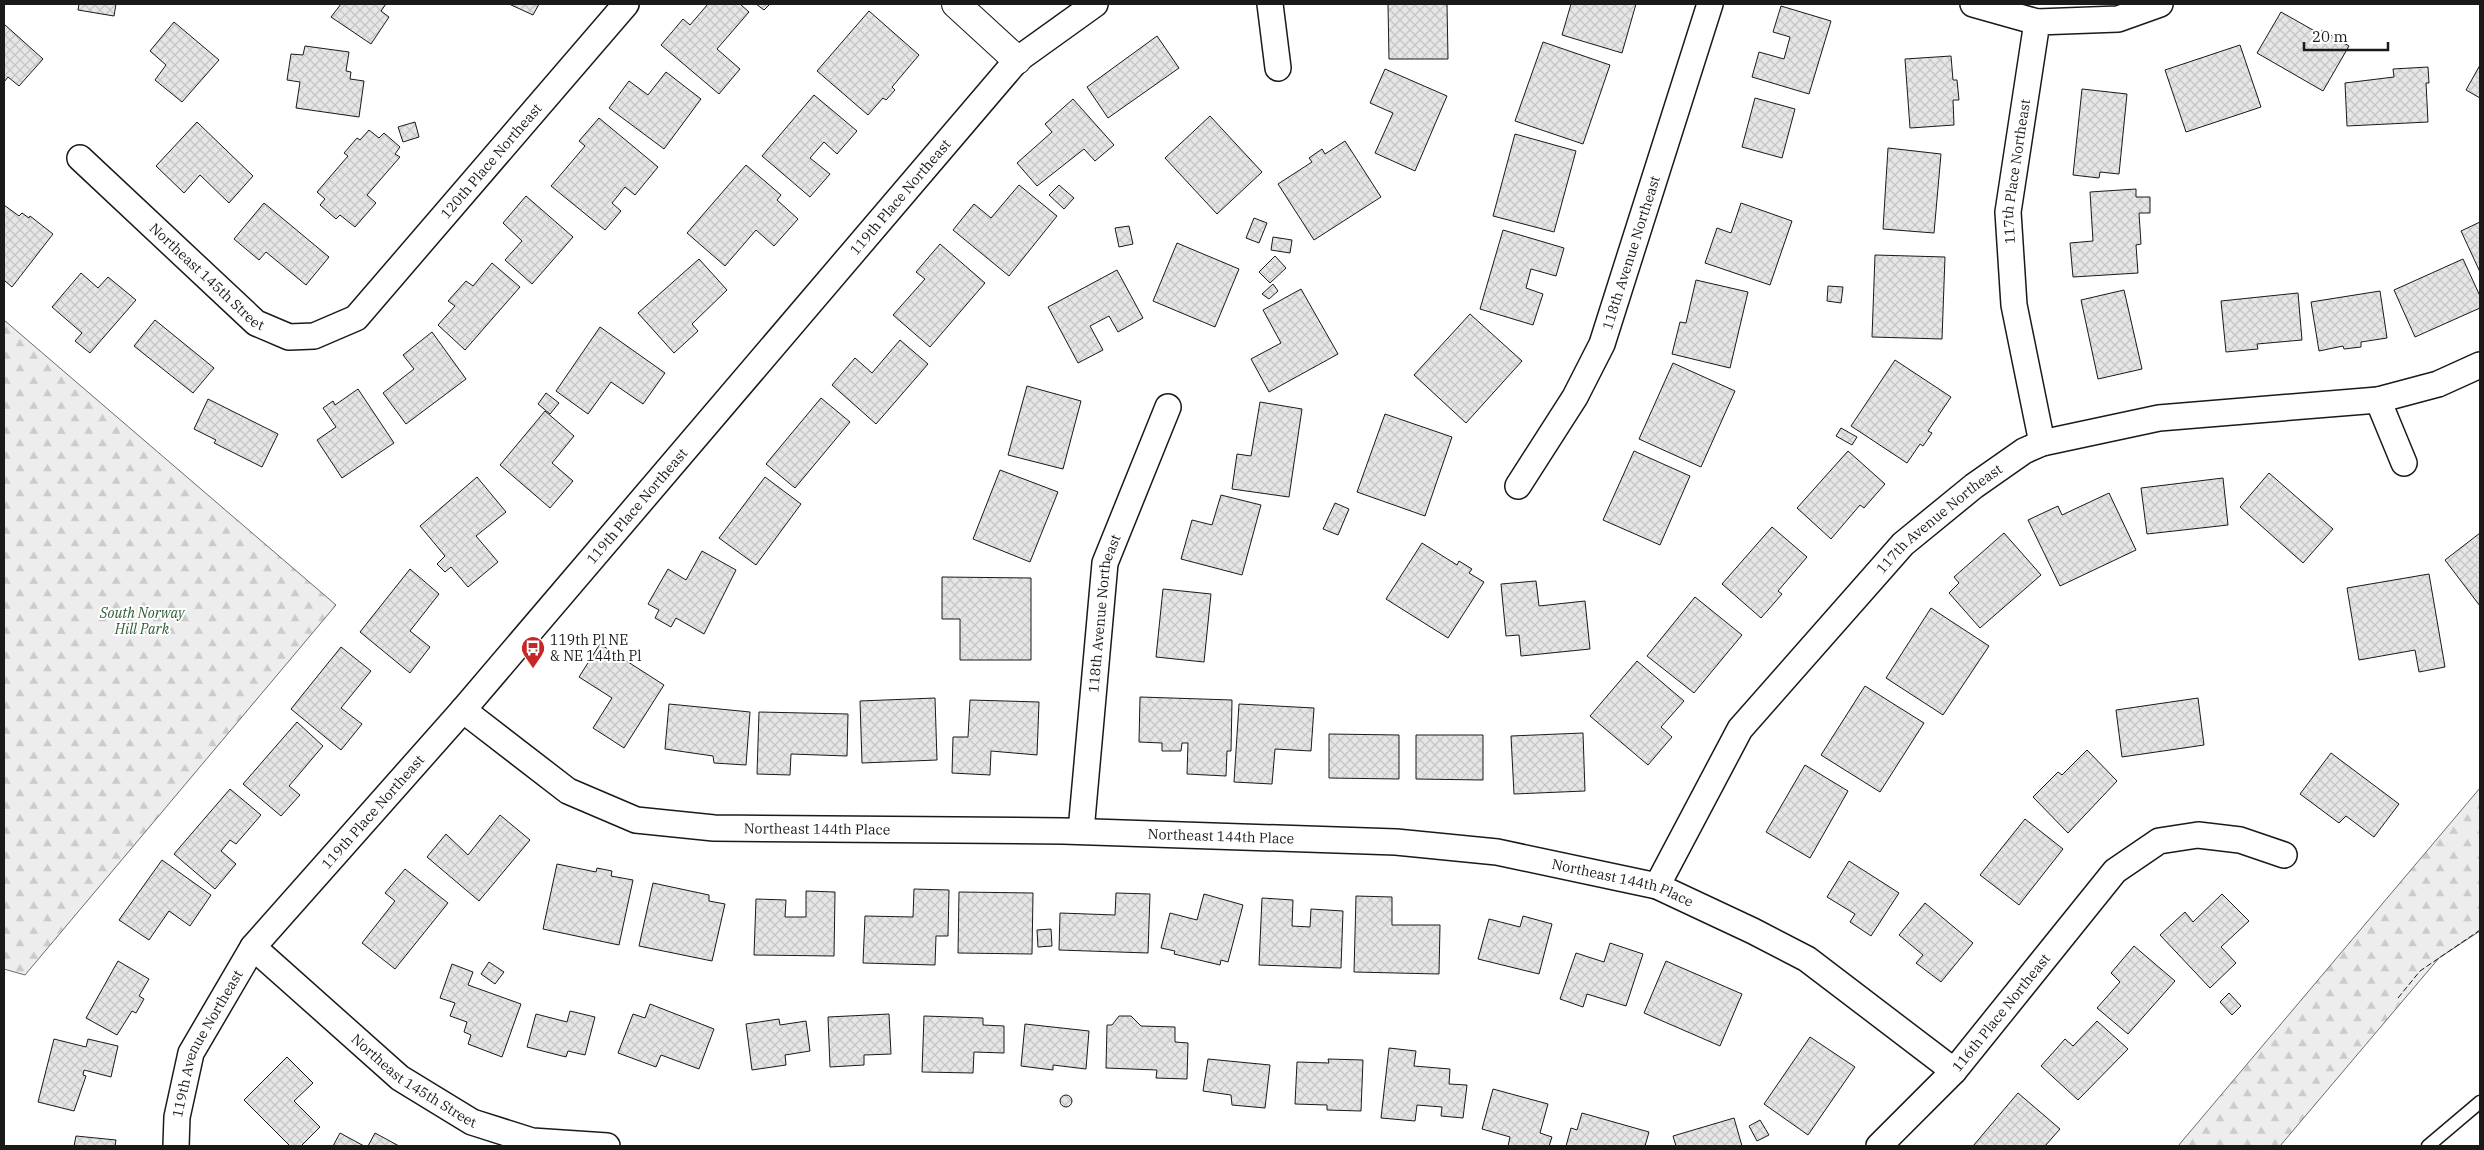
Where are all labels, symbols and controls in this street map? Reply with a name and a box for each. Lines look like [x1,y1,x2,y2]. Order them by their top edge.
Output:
scale bar [2304,20,2388,52]
text: 20 m [2312,27,2348,46]
street label: 117th Place Northeast [1999,98,2034,245]
street label: 120th Place Northeast [437,99,546,222]
street label: 119th Place Northeast [846,135,955,259]
street label: 118th Avenue Northeast [1598,173,1664,332]
street label: Northeast 145th Street [146,219,267,334]
street label: 119th Place Northeast [583,444,691,568]
street label: 117th Avenue Northeast [1872,460,2006,577]
street label: 118th Avenue Northeast [1084,532,1125,694]
park label: South Norway Hill Park [99,604,186,638]
place label: 119th Pl NE & NE 144th Pl [550,631,641,665]
bus stop icon: 119th Pl NE & NE 144th Pl [520,635,546,669]
street label: 119th Place Northeast [318,751,428,873]
street label: Northeast 144th Place [744,819,890,839]
street label: Northeast 144th Place [1147,825,1294,848]
street label: Northeast 144th Place [1550,855,1696,911]
street label: 116th Place Northeast [1948,950,2054,1075]
street label: 119th Avenue Northeast [168,967,247,1119]
street label: Northeast 145th Street [348,1030,479,1132]

